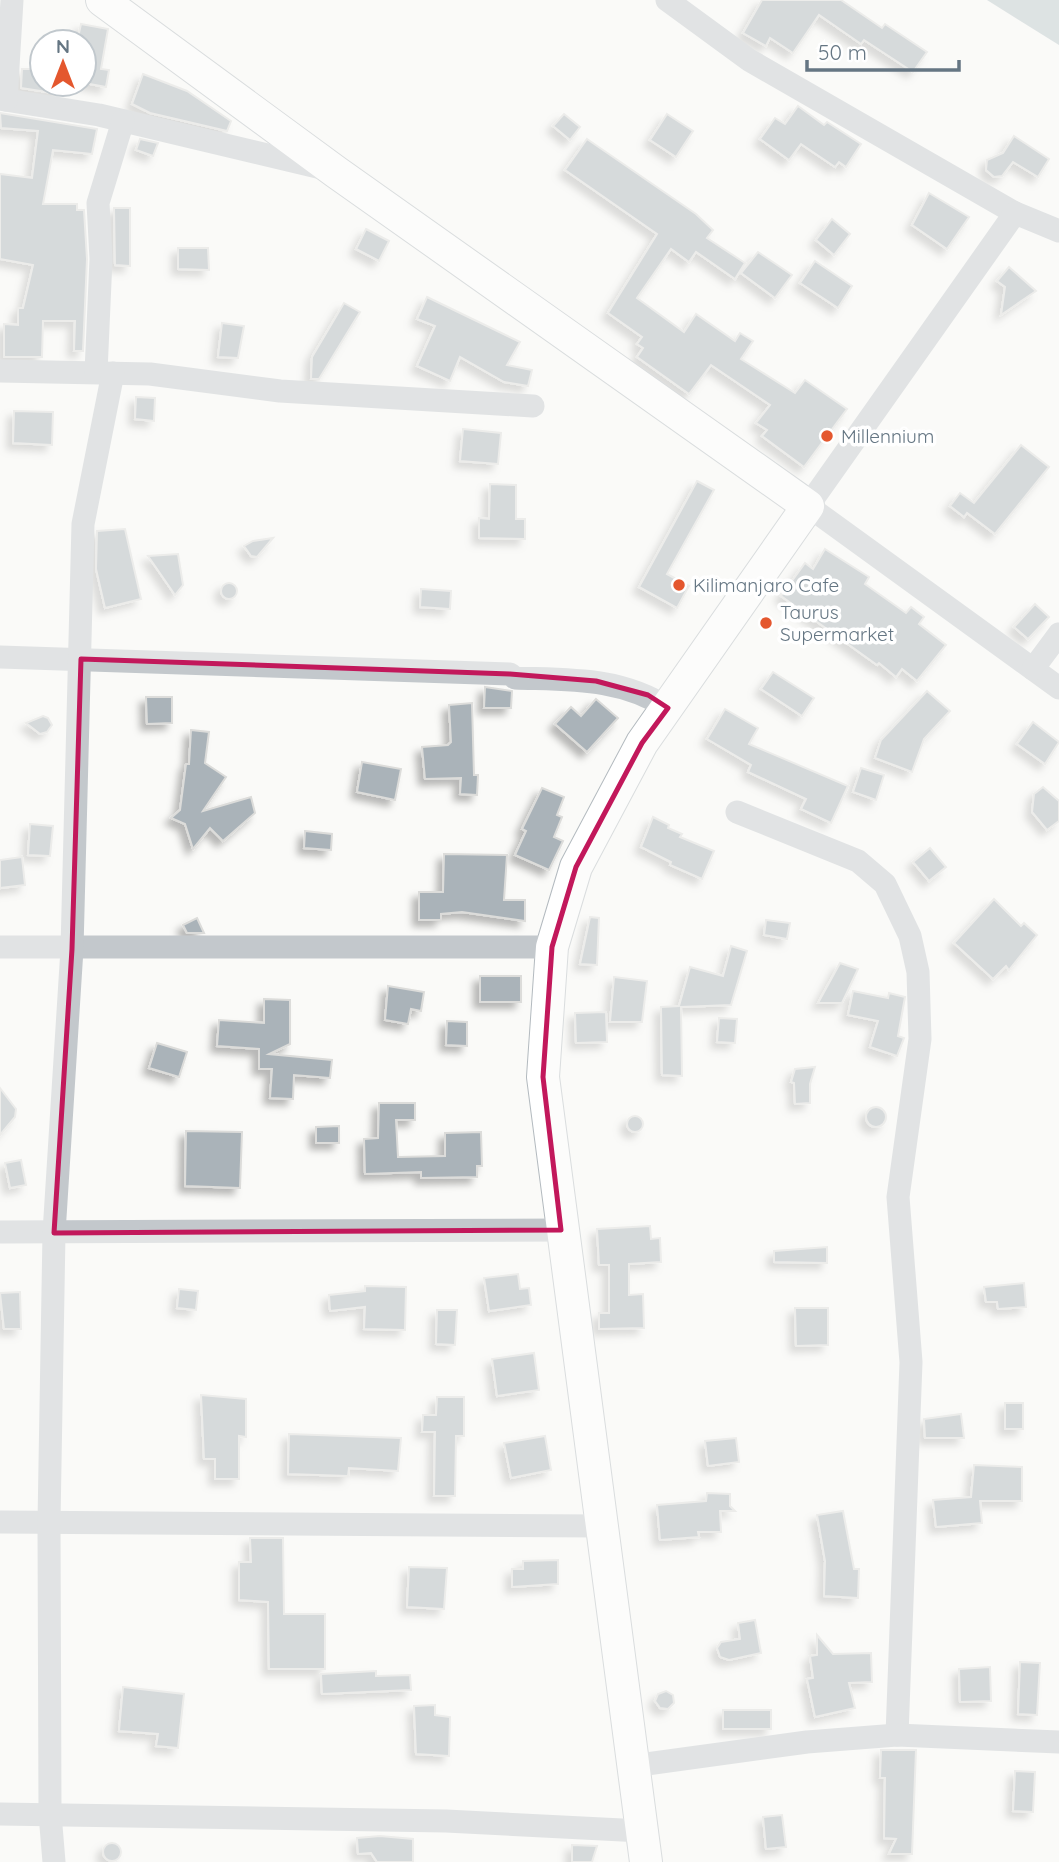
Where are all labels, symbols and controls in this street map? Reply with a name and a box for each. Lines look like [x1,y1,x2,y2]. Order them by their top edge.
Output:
north arrow [28,28,98,98]
scale bar [807,28,959,72]
text: N [56,34,70,58]
text: 50 m [818,39,867,65]
place label: Millennium [841,424,934,448]
marker: Millennium [819,428,835,444]
place label: Kilimanjaro Cafe [693,573,839,597]
marker: Kilimanjaro Cafe [671,577,687,593]
place label: Taurus Supermarket [780,600,894,646]
marker: Taurus Supermarket [758,615,774,631]

